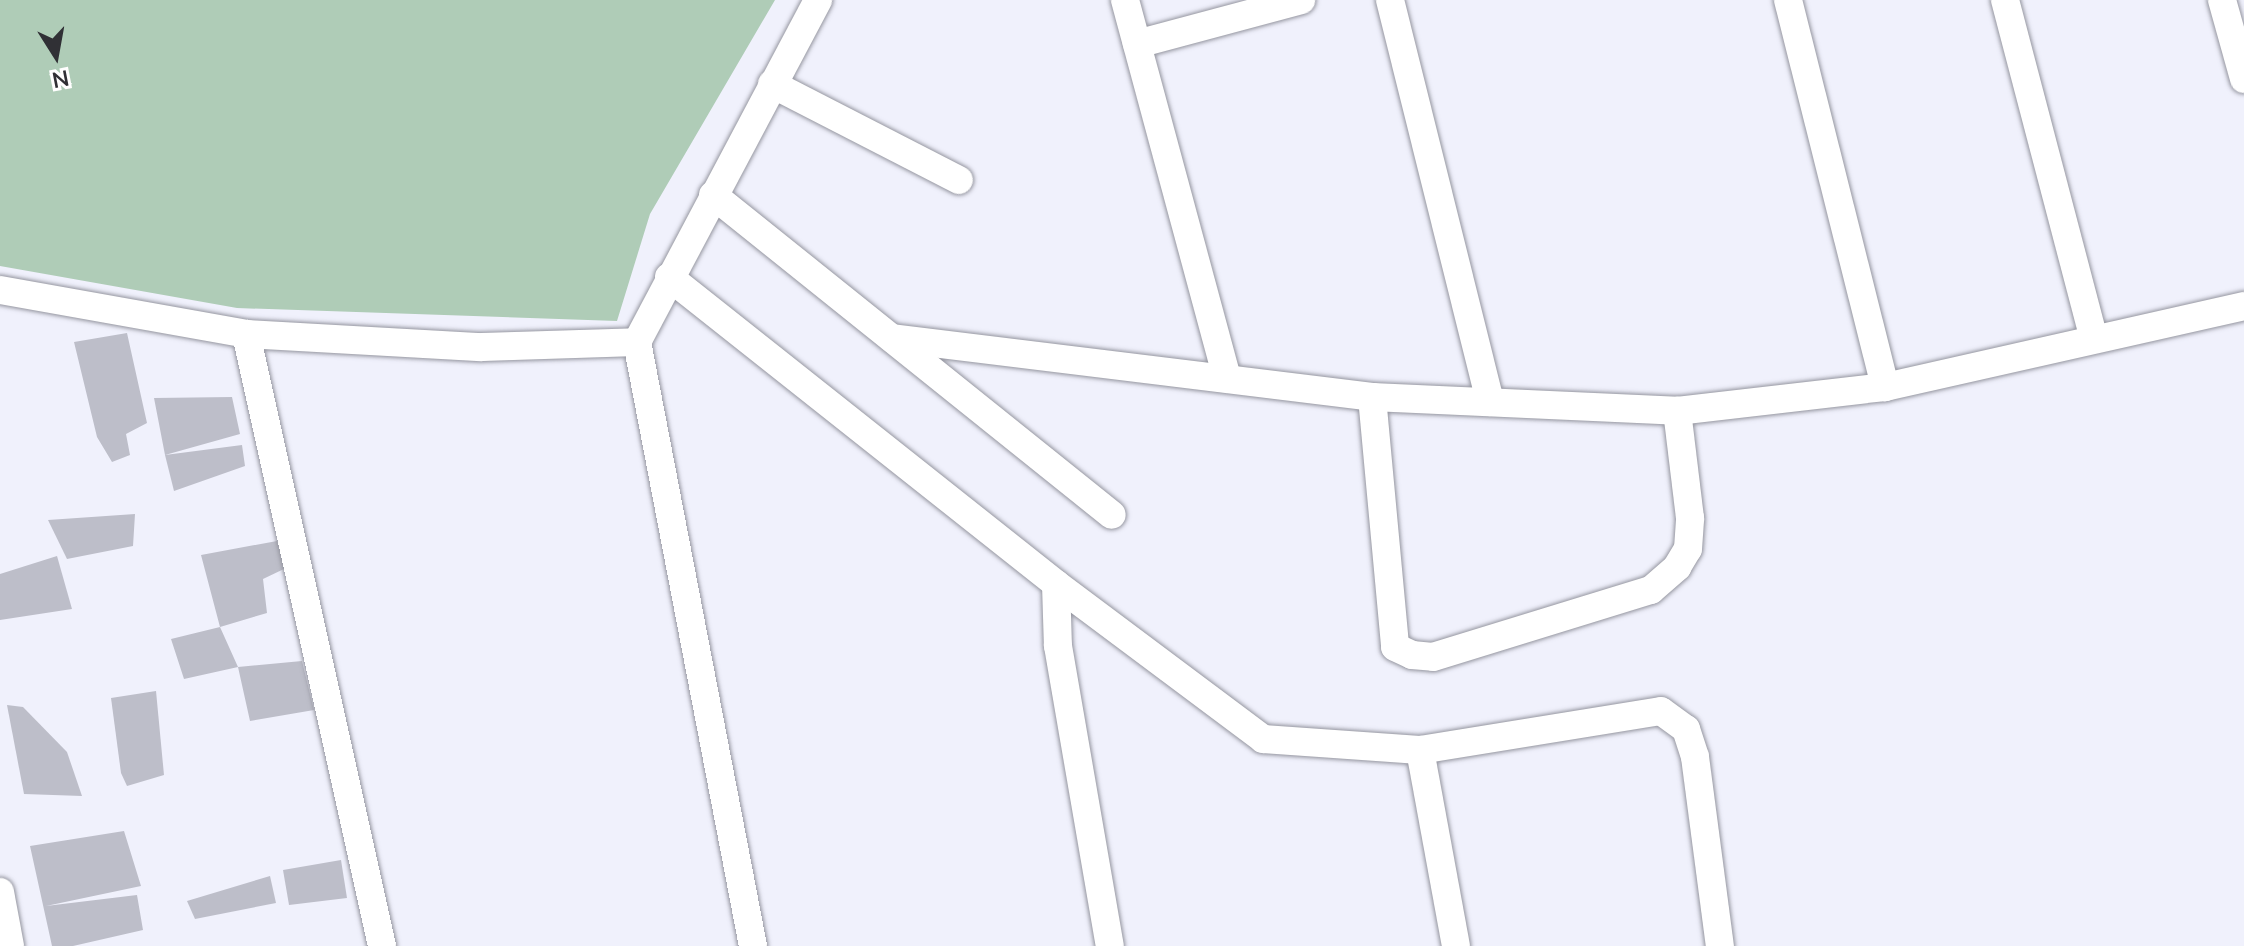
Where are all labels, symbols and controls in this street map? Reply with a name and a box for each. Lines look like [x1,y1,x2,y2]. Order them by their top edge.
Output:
north arrow [16,16,96,96]
text: N [50,64,71,95]

